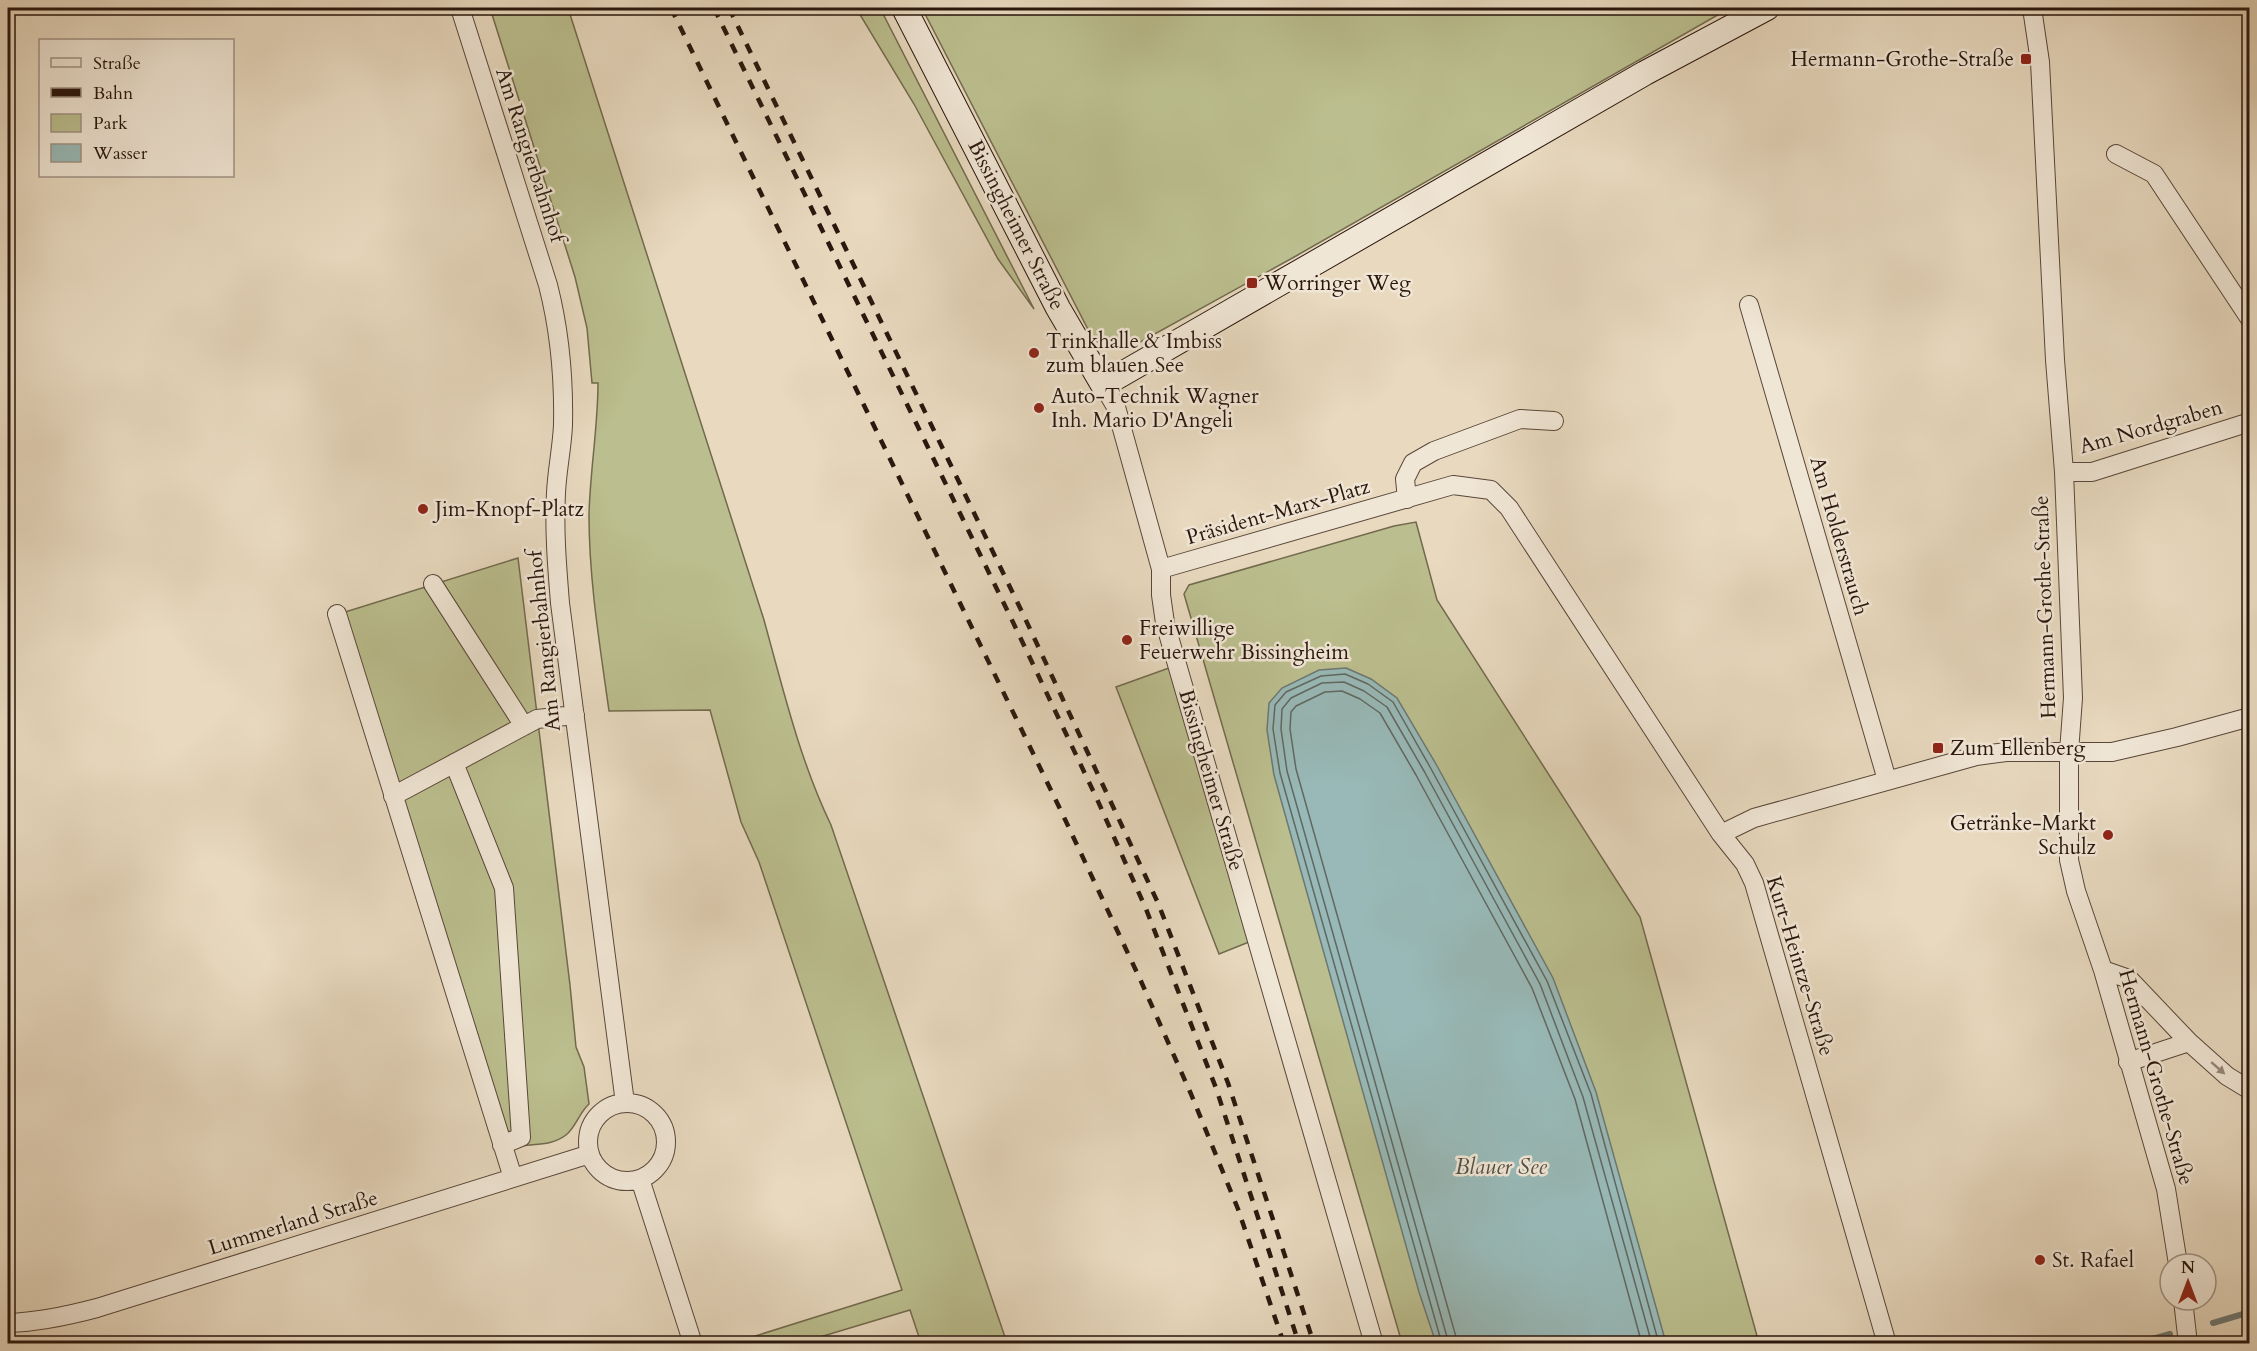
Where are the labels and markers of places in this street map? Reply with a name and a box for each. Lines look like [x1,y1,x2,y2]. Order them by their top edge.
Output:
place label: Hermann-Grothe-Straße [1791,45,2014,74]
marker: Hermann-Grothe-Straße [2019,52,2033,66]
place label: Worringer Weg [1263,269,1411,298]
marker: Worringer Weg [1245,276,1259,290]
place label: Trinkhalle & Imbiss zum blauen See [1046,327,1222,380]
marker: Trinkhalle & Imbiss zum blauen See [1027,346,1041,360]
place label: Auto-Technik Wagner Inh. Mario D'Angeli [1051,382,1259,435]
marker: Auto-Technik Wagner Inh. Mario D'Angeli [1032,401,1046,415]
place label: Jim-Knopf-Platz [432,495,584,524]
marker: Jim-Knopf-Platz [416,502,430,516]
place label: Freiwillige Feuerwehr Bissingheim [1139,614,1349,667]
marker: Freiwillige Feuerwehr Bissingheim [1120,633,1134,647]
place label: Zum Ellenberg [1950,734,2085,763]
marker: Zum Ellenberg [1931,741,1945,755]
place label: Getränke-Markt Schulz [1950,809,2097,862]
marker: Getränke-Markt Schulz [2101,828,2115,842]
place label: St. Rafael [2052,1246,2134,1275]
marker: St. Rafael [2033,1253,2047,1267]

